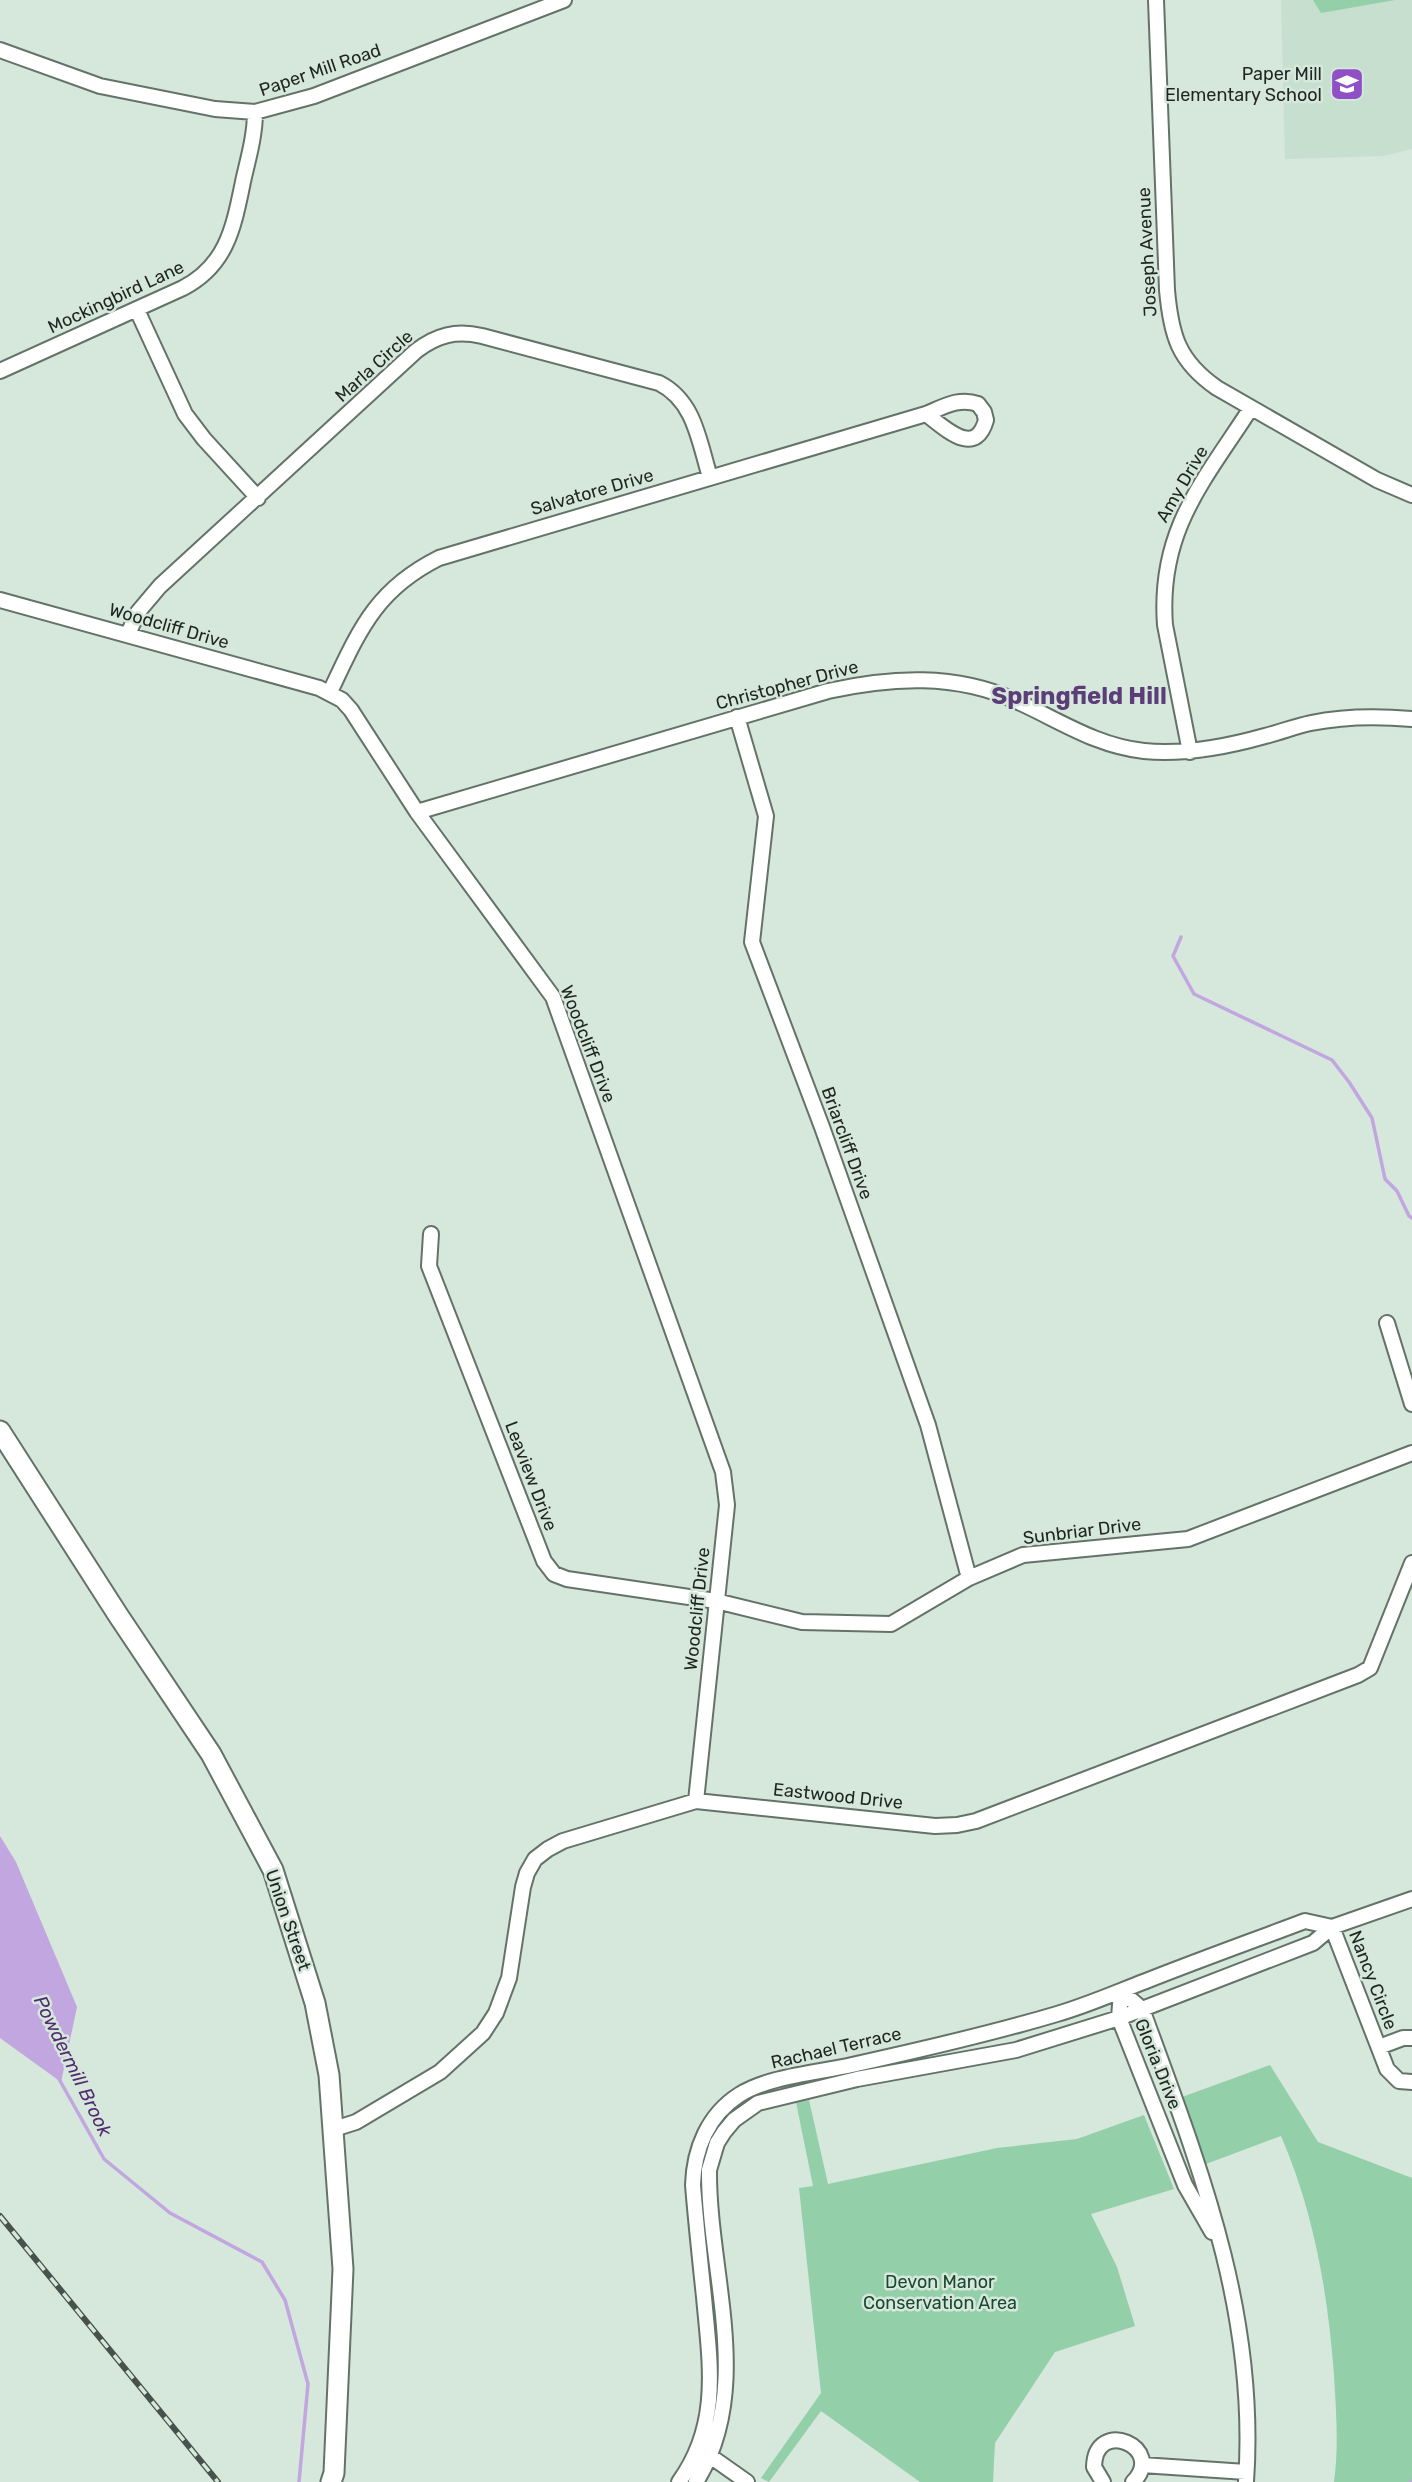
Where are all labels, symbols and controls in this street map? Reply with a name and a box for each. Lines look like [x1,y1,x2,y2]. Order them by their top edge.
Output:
street label: Paper Mill Road [256,39,384,101]
place label: Paper Mill Elementary School [1165,63,1322,106]
school or university icon: Paper Mill Elementary School [1328,65,1366,103]
street label: Joseph Avenue [1133,187,1161,317]
street label: Mockingbird Lane [44,256,188,338]
street label: Marla Circle [331,325,417,407]
street label: Amy Drive [1151,442,1213,526]
street label: Salvatore Drive [528,464,656,520]
street label: Woodcliff Drive [106,598,232,654]
street label: Christopher Drive [713,655,861,715]
district label: Springfield Hill [991,682,1167,710]
street label: Woodcliff Drive [556,982,620,1106]
street label: Briarcliff Drive [816,1084,878,1202]
street label: Leaview Drive [500,1418,562,1534]
street label: Sunbriar Drive [1022,1513,1142,1549]
street label: Woodcliff Drive [680,1546,714,1672]
street label: Eastwood Drive [772,1778,904,1814]
street label: Union Street [260,1867,316,1973]
street label: Nancy Circle [1344,1927,1402,2033]
water label: Powdermill Brook [29,1992,117,2140]
street label: Gloria Drive [1130,2015,1186,2113]
street label: Rachael Terrace [769,2022,903,2074]
park label: Devon Manor Conservation Area [863,2271,1017,2314]

